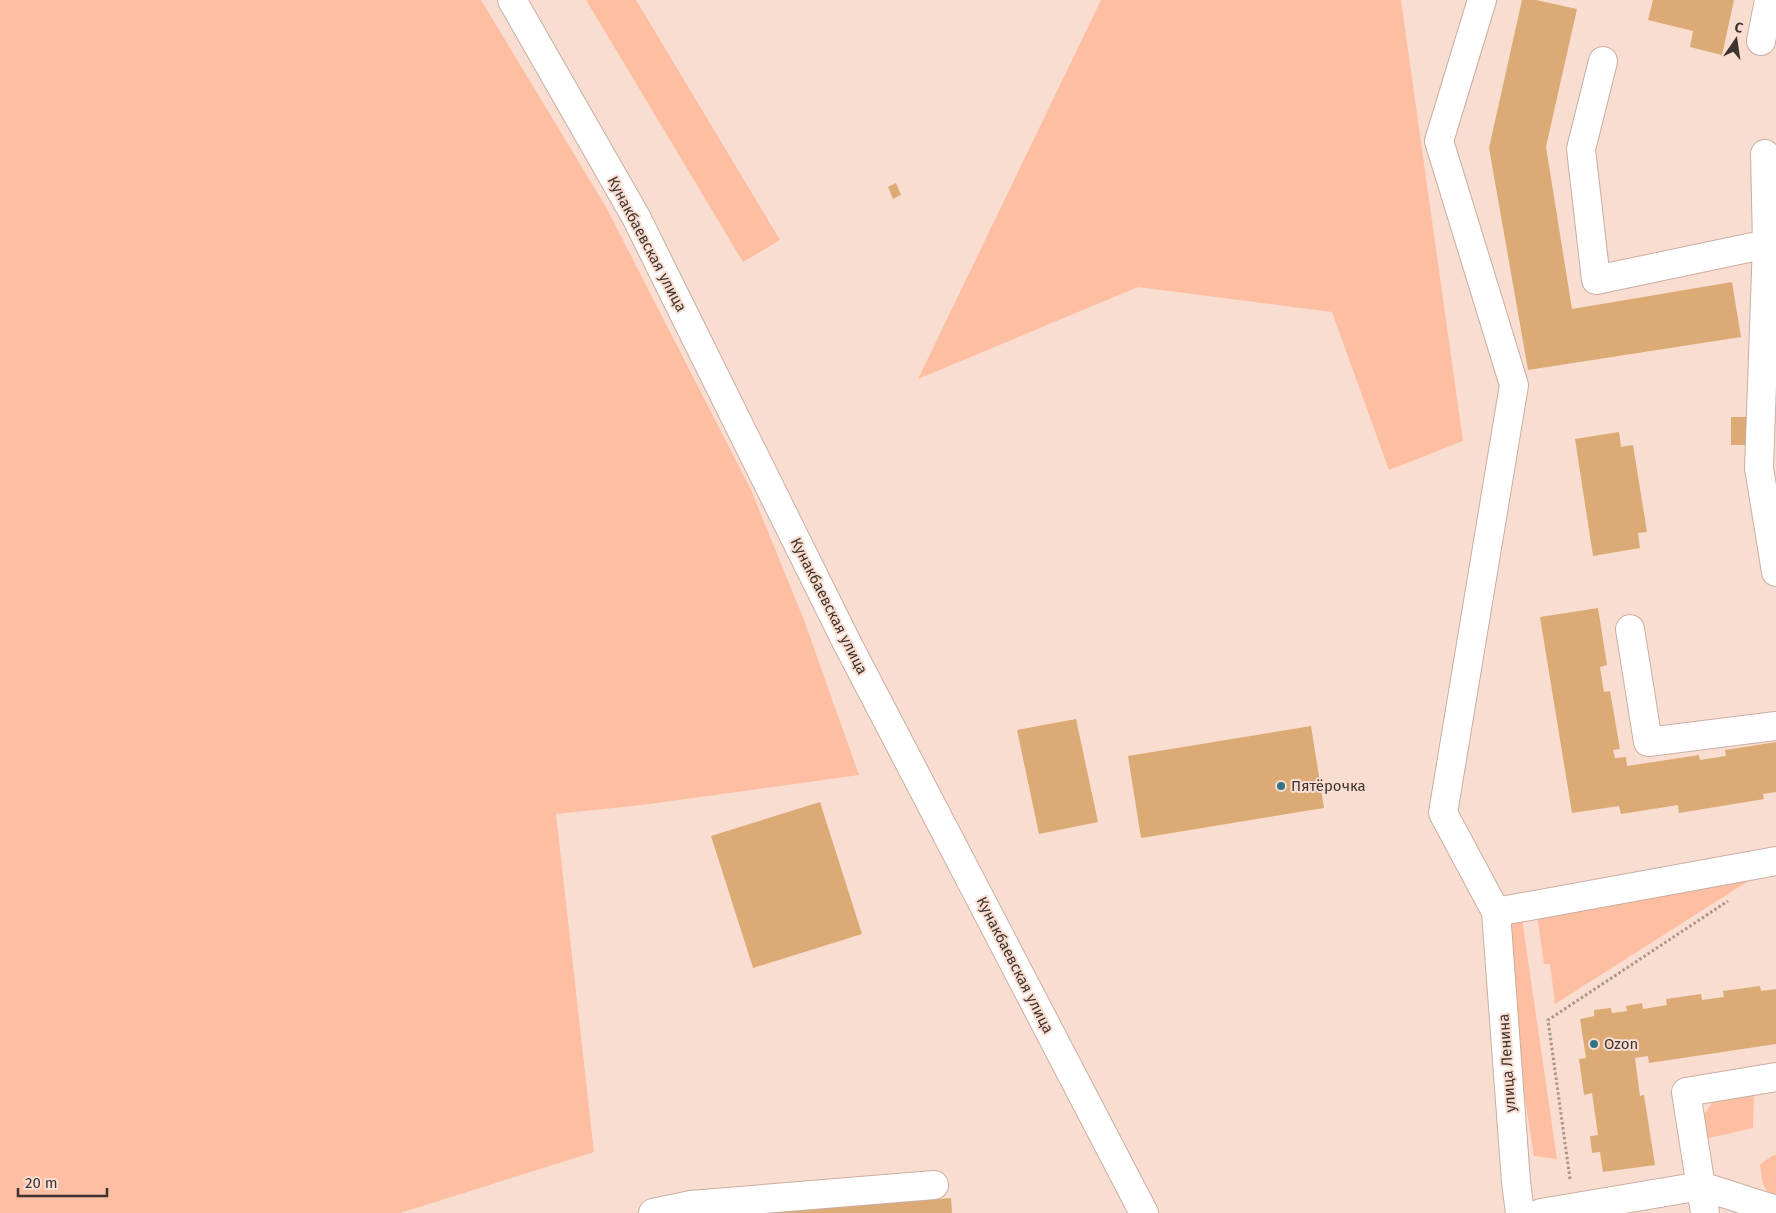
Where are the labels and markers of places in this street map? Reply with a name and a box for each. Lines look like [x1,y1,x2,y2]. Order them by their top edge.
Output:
place label: Пятёрочка [1291,777,1366,795]
marker: Пятёрочка [1275,780,1287,792]
place label: Ozon [1604,1035,1638,1053]
marker: Ozon [1588,1038,1600,1050]

